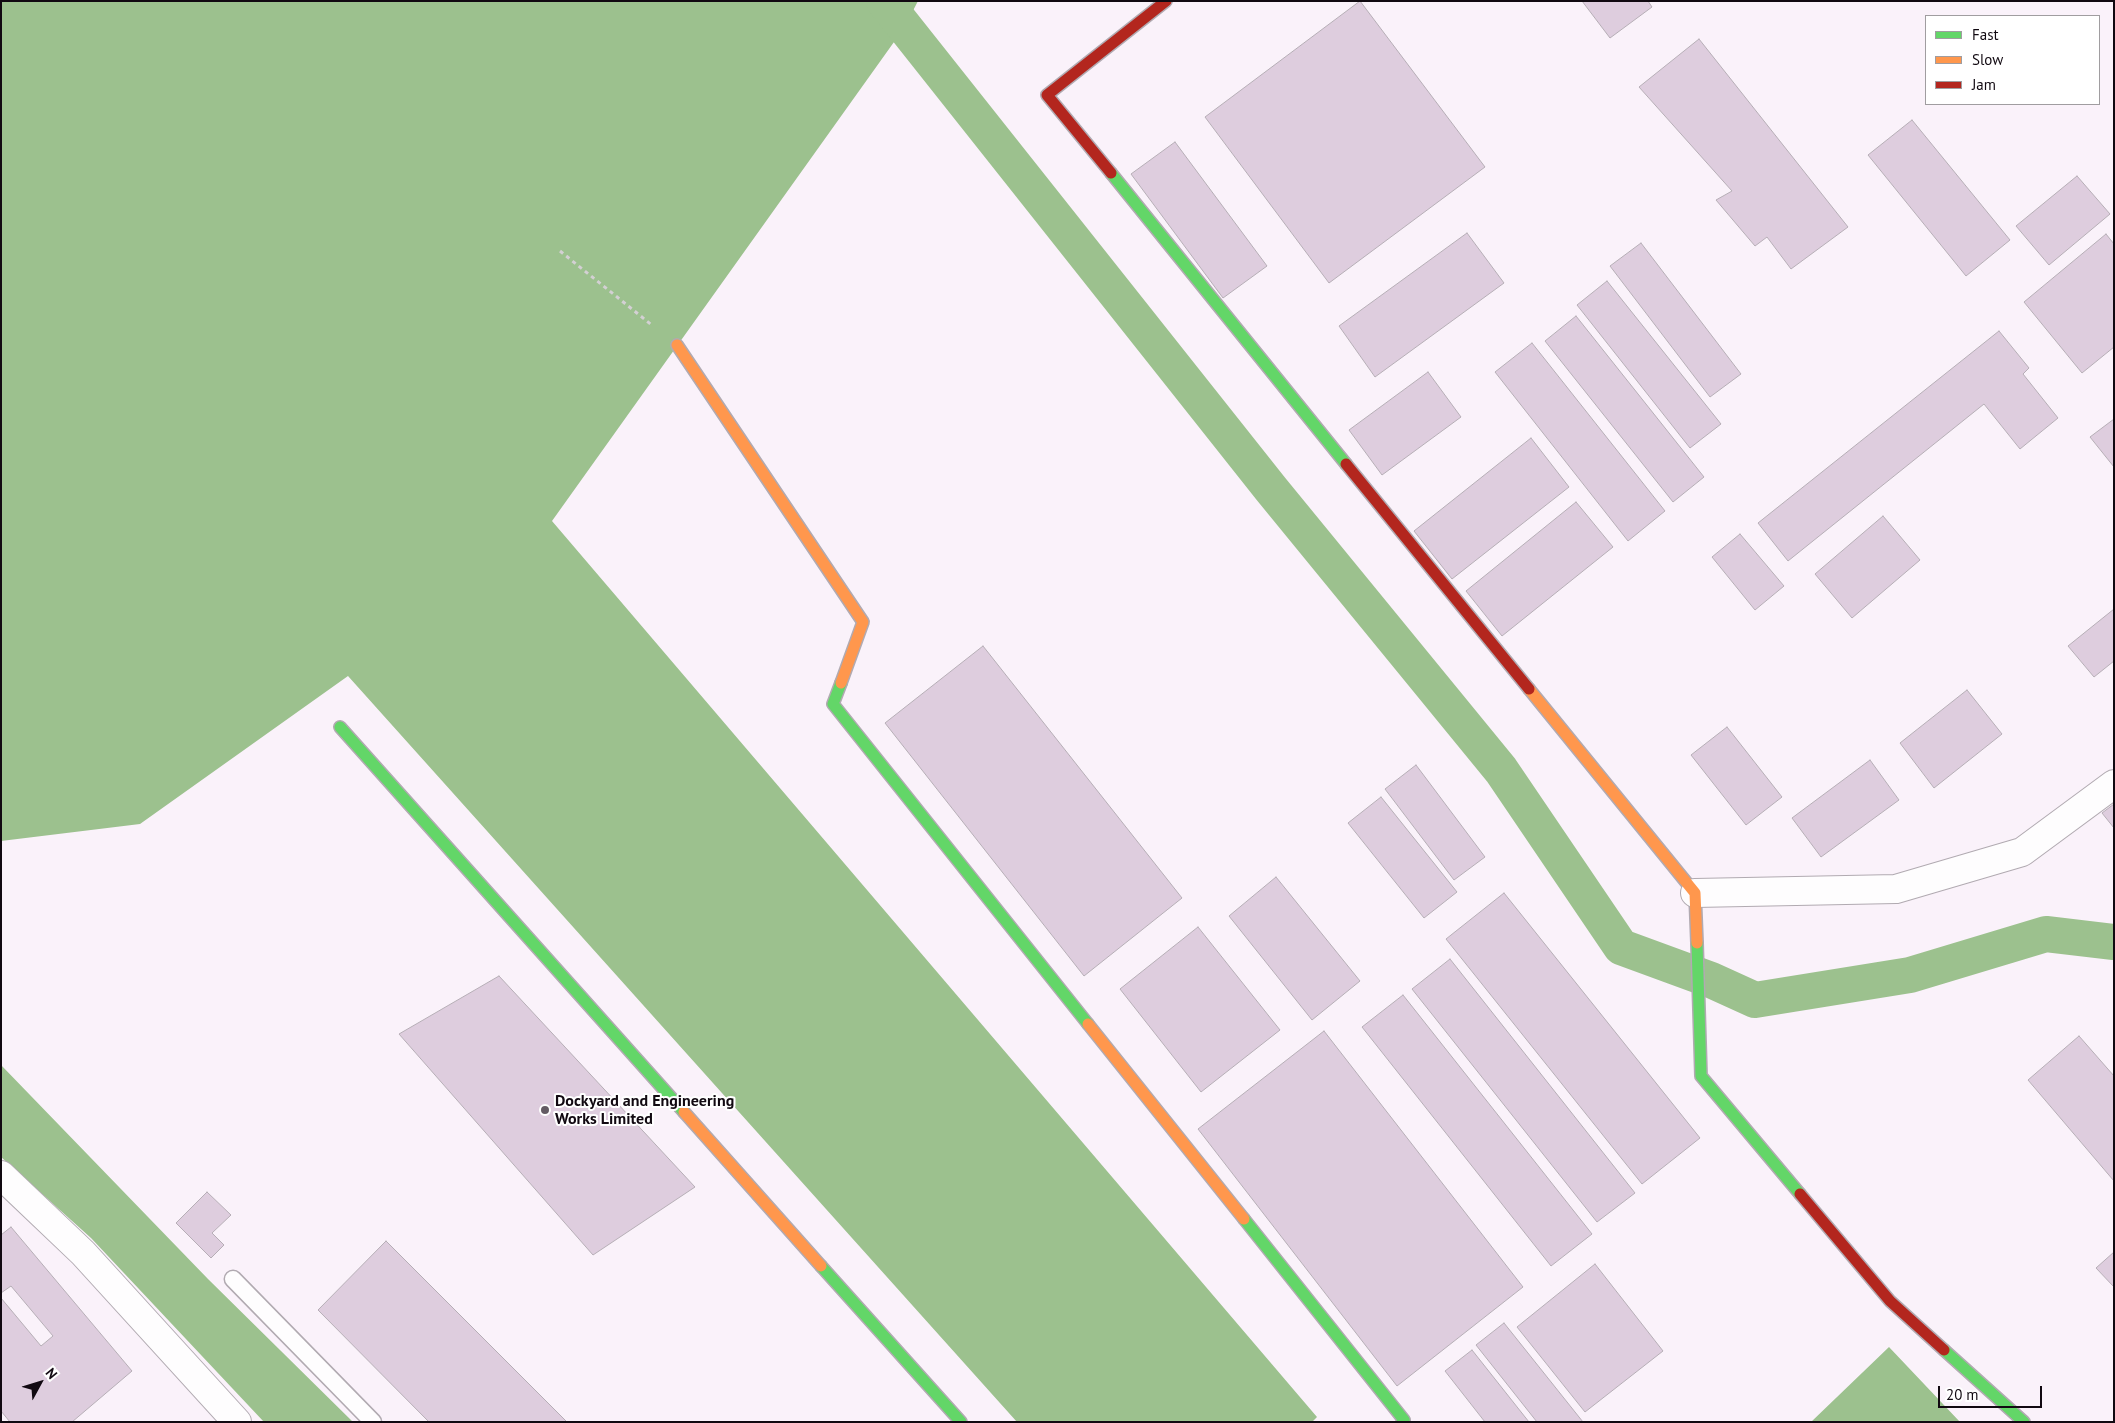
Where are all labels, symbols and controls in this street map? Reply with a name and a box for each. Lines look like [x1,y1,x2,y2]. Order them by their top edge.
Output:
legend [1925,15,2100,105]
text: Fast [1972,25,1999,44]
text: Slow [1972,50,2003,69]
text: Jam [1972,75,1996,94]
place label: Dockyard and Engineering Works Limited [555,1091,734,1129]
marker: Dockyard and Engineering Works Limited [539,1104,551,1116]
north arrow [15,1358,65,1408]
text: N [42,1364,62,1383]
scale bar [1940,1376,2044,1408]
text: 20 m [1946,1385,1979,1404]

